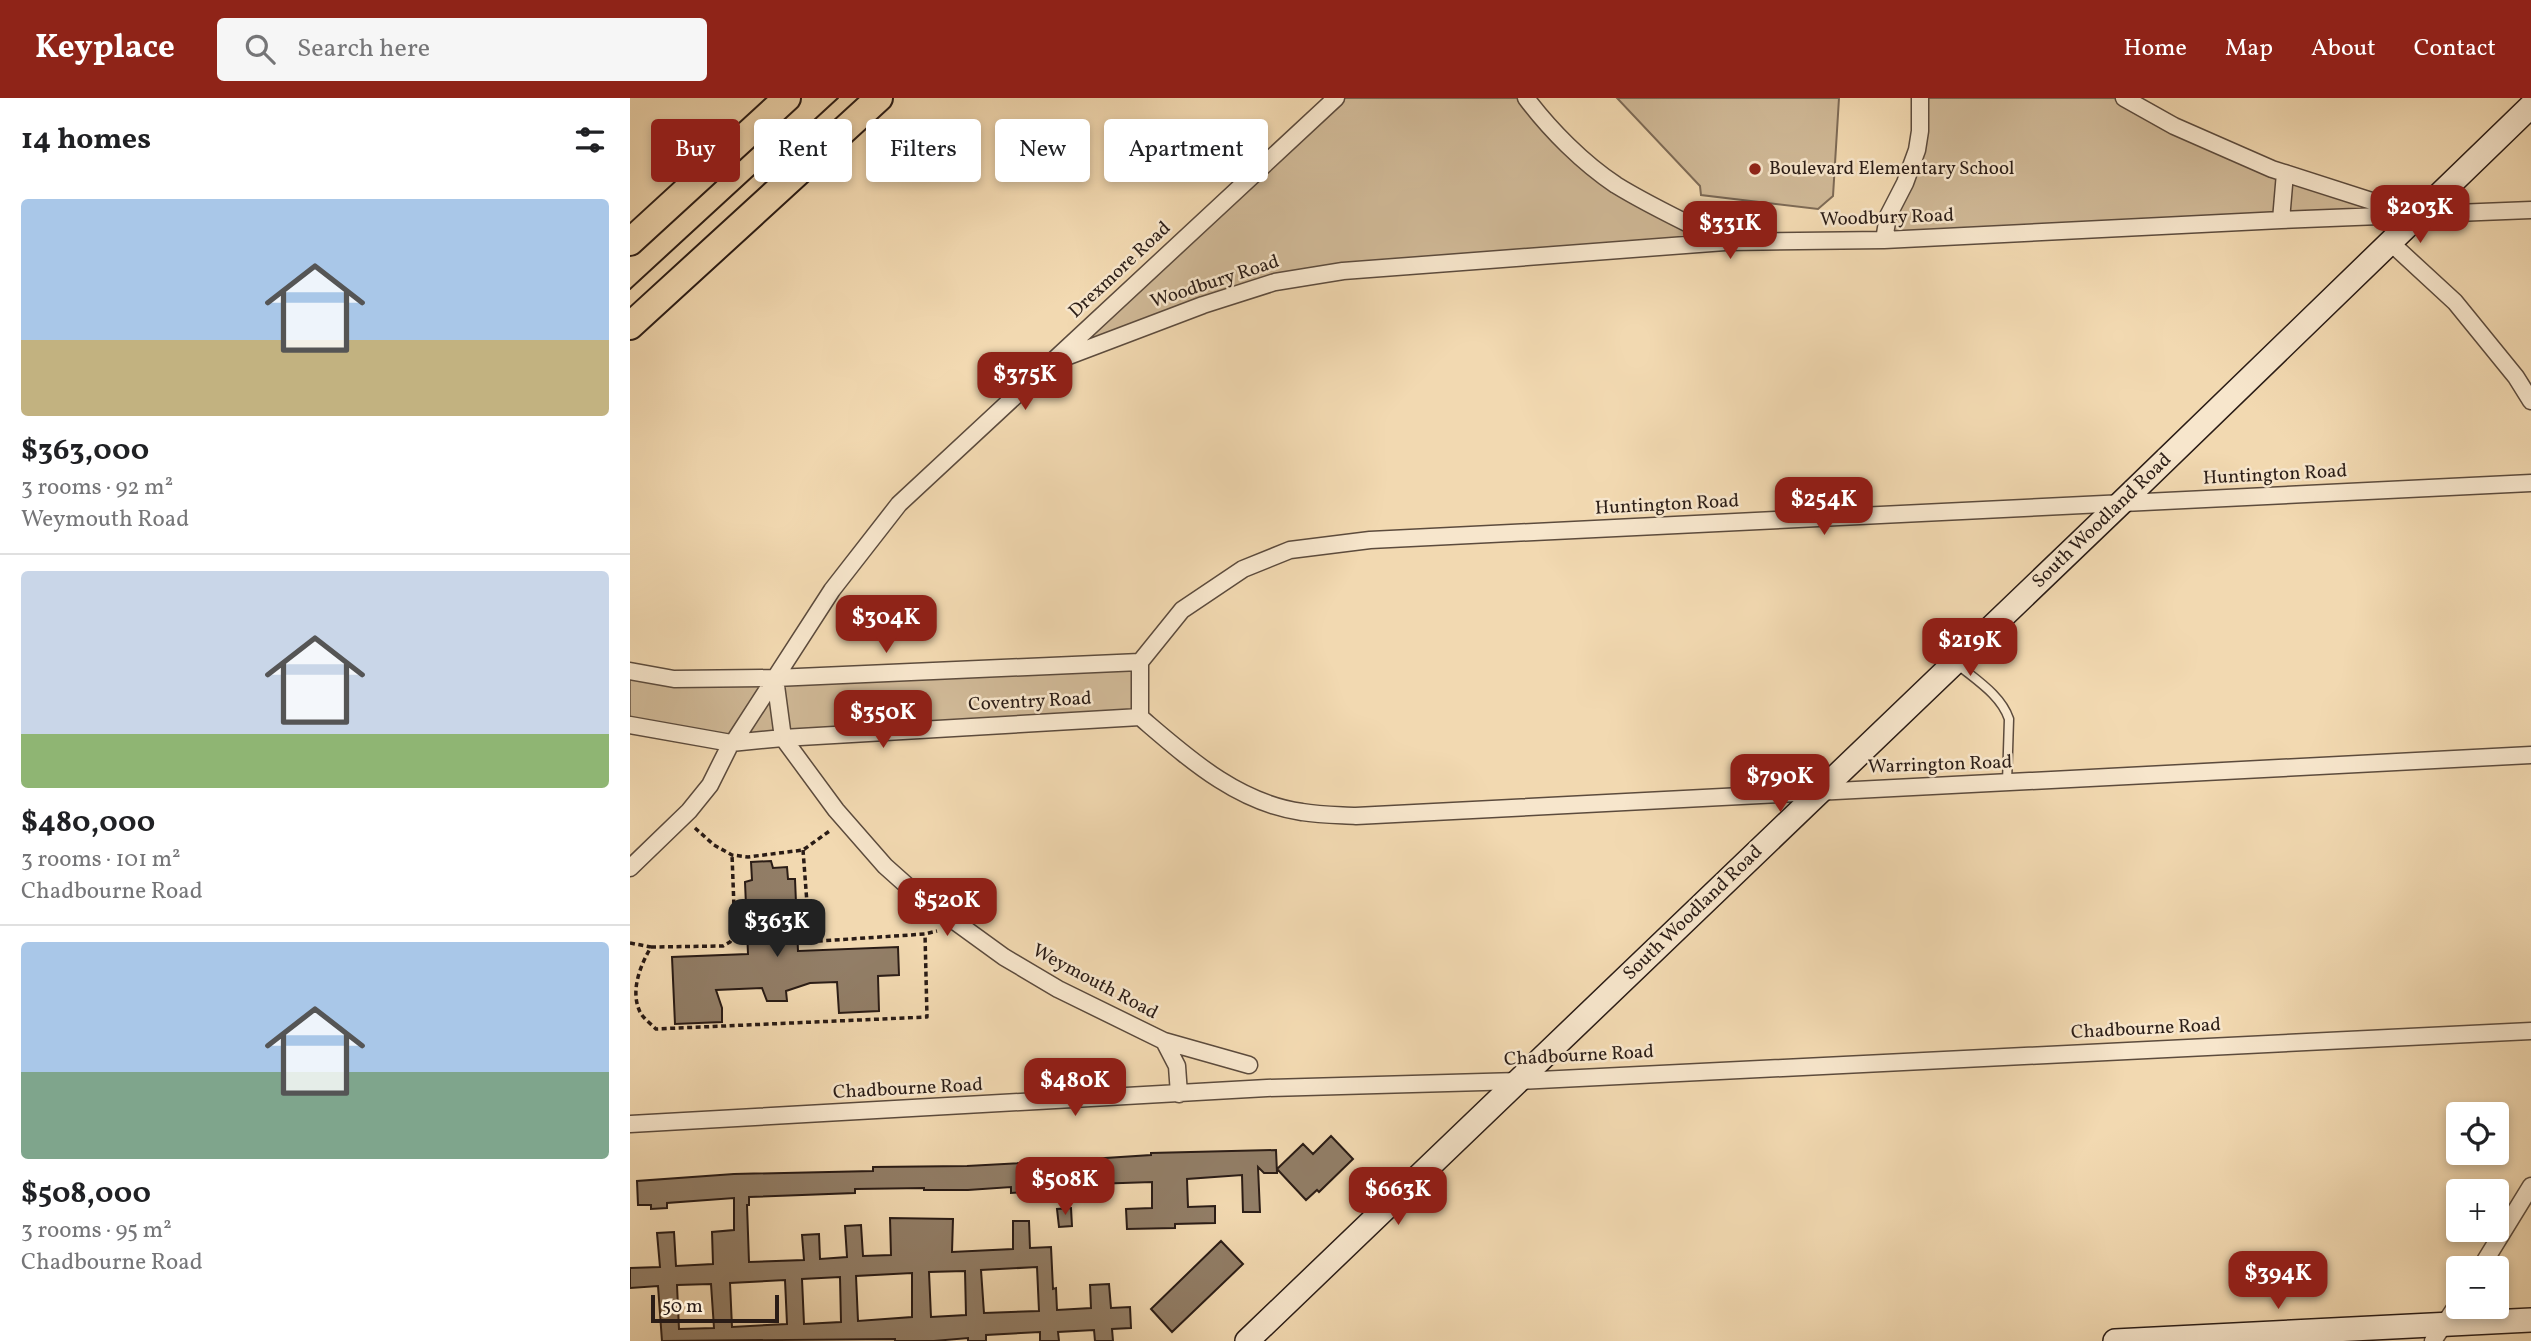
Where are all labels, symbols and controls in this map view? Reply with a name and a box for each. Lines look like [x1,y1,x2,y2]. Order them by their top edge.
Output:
search box [217,18,707,81]
text: Keyplace [35,26,175,72]
icon: search [241,30,279,68]
text: Search here [297,31,430,67]
text: Home [2123,32,2187,66]
text: Map [2225,32,2273,66]
text: About [2311,32,2376,66]
text: Contact [2414,32,2496,66]
text: 14 homes [21,119,151,161]
chip: Buy [651,119,740,182]
chip: Rent [754,119,852,182]
chip: Filters [866,119,981,182]
chip: New [995,119,1090,182]
chip: Apartment [1104,119,1268,182]
icon: filters [571,121,609,159]
place label: Boulevard Elementary School [1769,156,2015,182]
marker: Boulevard Elementary School [1747,161,1763,177]
pin: $203K [2371,186,2469,245]
text: $203K [2387,192,2453,224]
pin: $331K [1681,202,1779,261]
street label: Woodbury Road [1820,203,1954,233]
text: $331K [1699,208,1761,240]
street label: Drexmore Road [1063,216,1177,324]
icon: home [252,245,378,371]
street label: Woodbury Road [1147,249,1283,315]
pin: $375K [976,352,1074,412]
text: $375K [993,359,1057,391]
text: $363,000 [21,430,149,472]
street label: South Woodland Road [2026,447,2178,595]
street label: Huntington Road [2202,458,2348,492]
text: 3 rooms · 92 m² [21,472,173,504]
pin: $254K [1775,478,1873,537]
text: $254K [1791,484,1857,516]
street label: Huntington Road [1594,488,1740,522]
text: Weymouth Road [21,504,189,536]
pin: $304K [837,596,935,655]
text: $304K [852,602,920,634]
icon: home [252,617,378,743]
pin: $219K [1921,618,2019,678]
text: $219K [1938,625,2002,657]
street label: Coventry Road [968,686,1092,718]
pin: $350K [834,690,932,750]
text: $350K [850,697,916,729]
street label: Warrington Road [1867,749,2013,781]
pin: $790K [1731,754,1829,814]
text: $790K [1746,761,1814,793]
text: $480,000 [21,802,155,844]
street label: South Woodland Road [1617,839,1769,987]
text: 3 rooms · 101 m² [21,844,181,876]
text: Chadbourne Road [21,876,203,908]
pin: $520K [898,878,996,938]
text: $520K [914,885,980,917]
pin: $363K [728,900,826,959]
text: $363K [744,906,810,938]
street label: Weymouth Road [1028,938,1162,1026]
icon: home [252,988,378,1114]
street label: Chadbourne Road [2070,1012,2222,1046]
street label: Chadbourne Road [1503,1039,1655,1073]
pin: $480K [1026,1058,1124,1118]
text: $480K [1040,1065,1110,1097]
street label: Chadbourne Road [832,1072,984,1106]
map controls [2446,1102,2509,1319]
button: locate [2446,1102,2509,1165]
pin: $508K [1016,1158,1114,1217]
text: $508K [1031,1164,1099,1196]
pin: $663K [1349,1168,1447,1227]
text: $508,000 [21,1173,151,1215]
text: $663K [1365,1174,1431,1206]
button: + [2446,1179,2509,1242]
text: 3 rooms · 95 m² [21,1215,172,1247]
text: Chadbourne Road [21,1247,203,1279]
pin: $394K [2229,1252,2327,1311]
button: − [2446,1256,2509,1319]
text: $394K [2244,1258,2312,1290]
scale bar [651,1292,779,1324]
text: 50 m [662,1294,703,1320]

